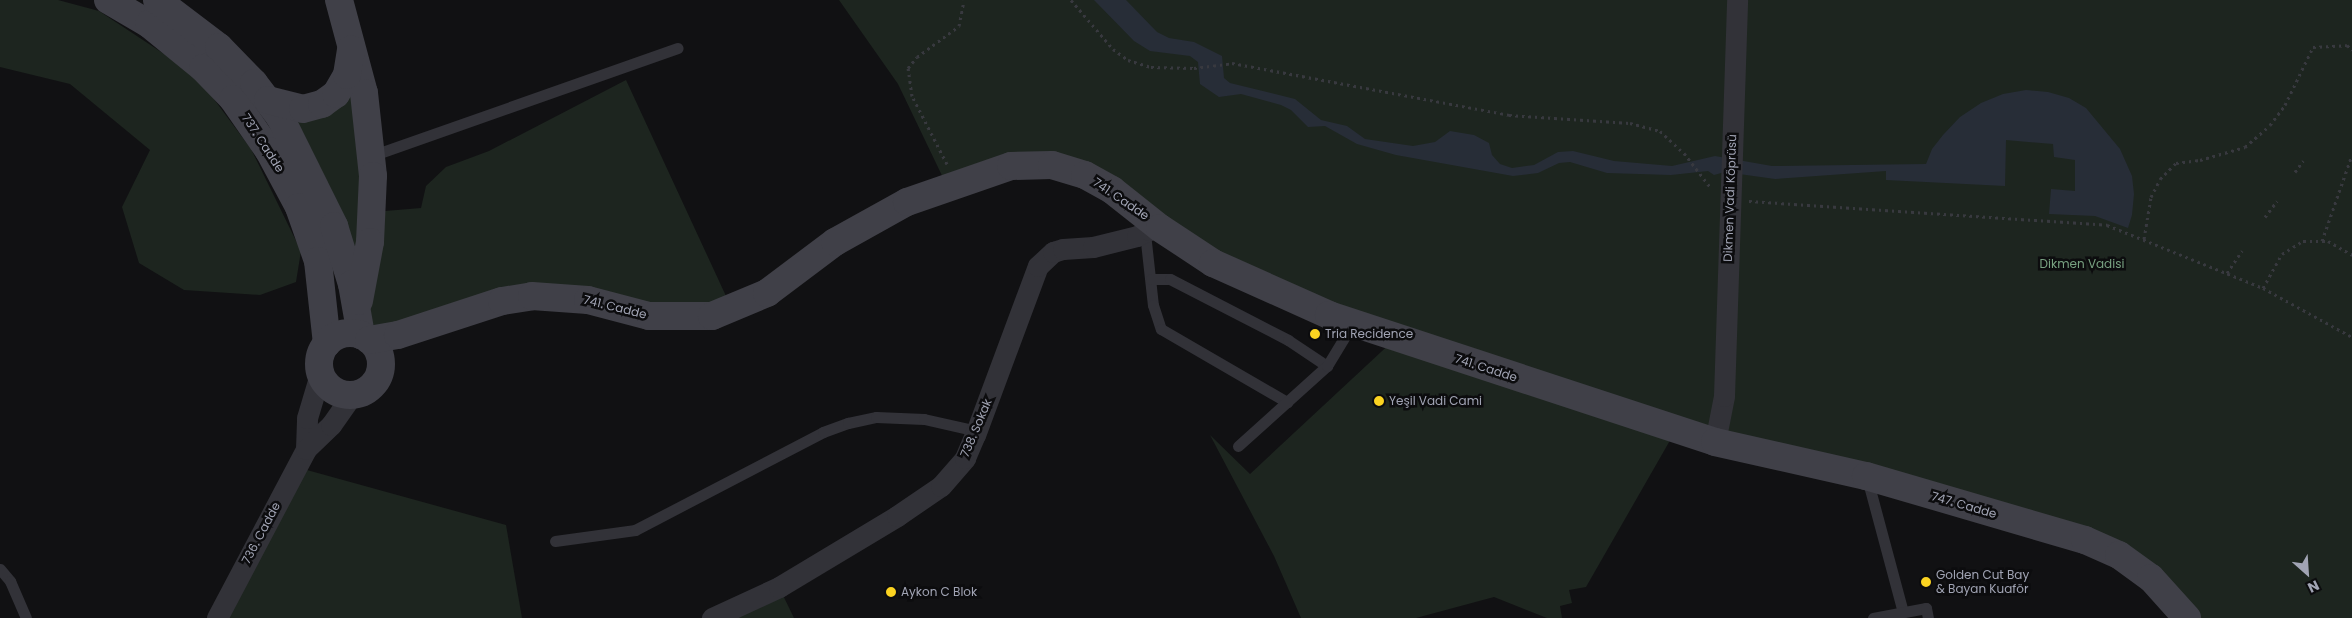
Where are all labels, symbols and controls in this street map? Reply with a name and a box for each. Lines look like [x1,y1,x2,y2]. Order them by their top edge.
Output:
street label: 737. Cadde [239,111,287,175]
street label: Dikmen Vadi Köprüsü [1721,134,1739,262]
street label: 741. Cadde [1090,175,1152,223]
park label: Dikmen Vadisi [2040,257,2124,271]
street label: 741. Cadde [582,292,648,322]
place label: Tria Recidence [1325,327,1413,341]
marker: Tria Recidence [1309,328,1321,340]
street label: 741. Cadde [1453,351,1519,385]
place label: Yeşil Vadi Cami [1389,394,1482,408]
marker: Yeşil Vadi Cami [1373,395,1385,407]
street label: 738. Sokak [957,397,995,459]
street label: 747. Cadde [1930,489,1998,521]
street label: 736. Cadde [239,500,283,566]
north arrow [2282,548,2332,598]
place label: Golden Cut Bay & Bayan Kuaför [1936,568,2029,596]
text: N [2304,575,2323,598]
marker: Golden Cut Bay & Bayan Kuaför [1920,576,1932,588]
place label: Aykon C Blok [901,585,977,599]
marker: Aykon C Blok [885,586,897,598]

